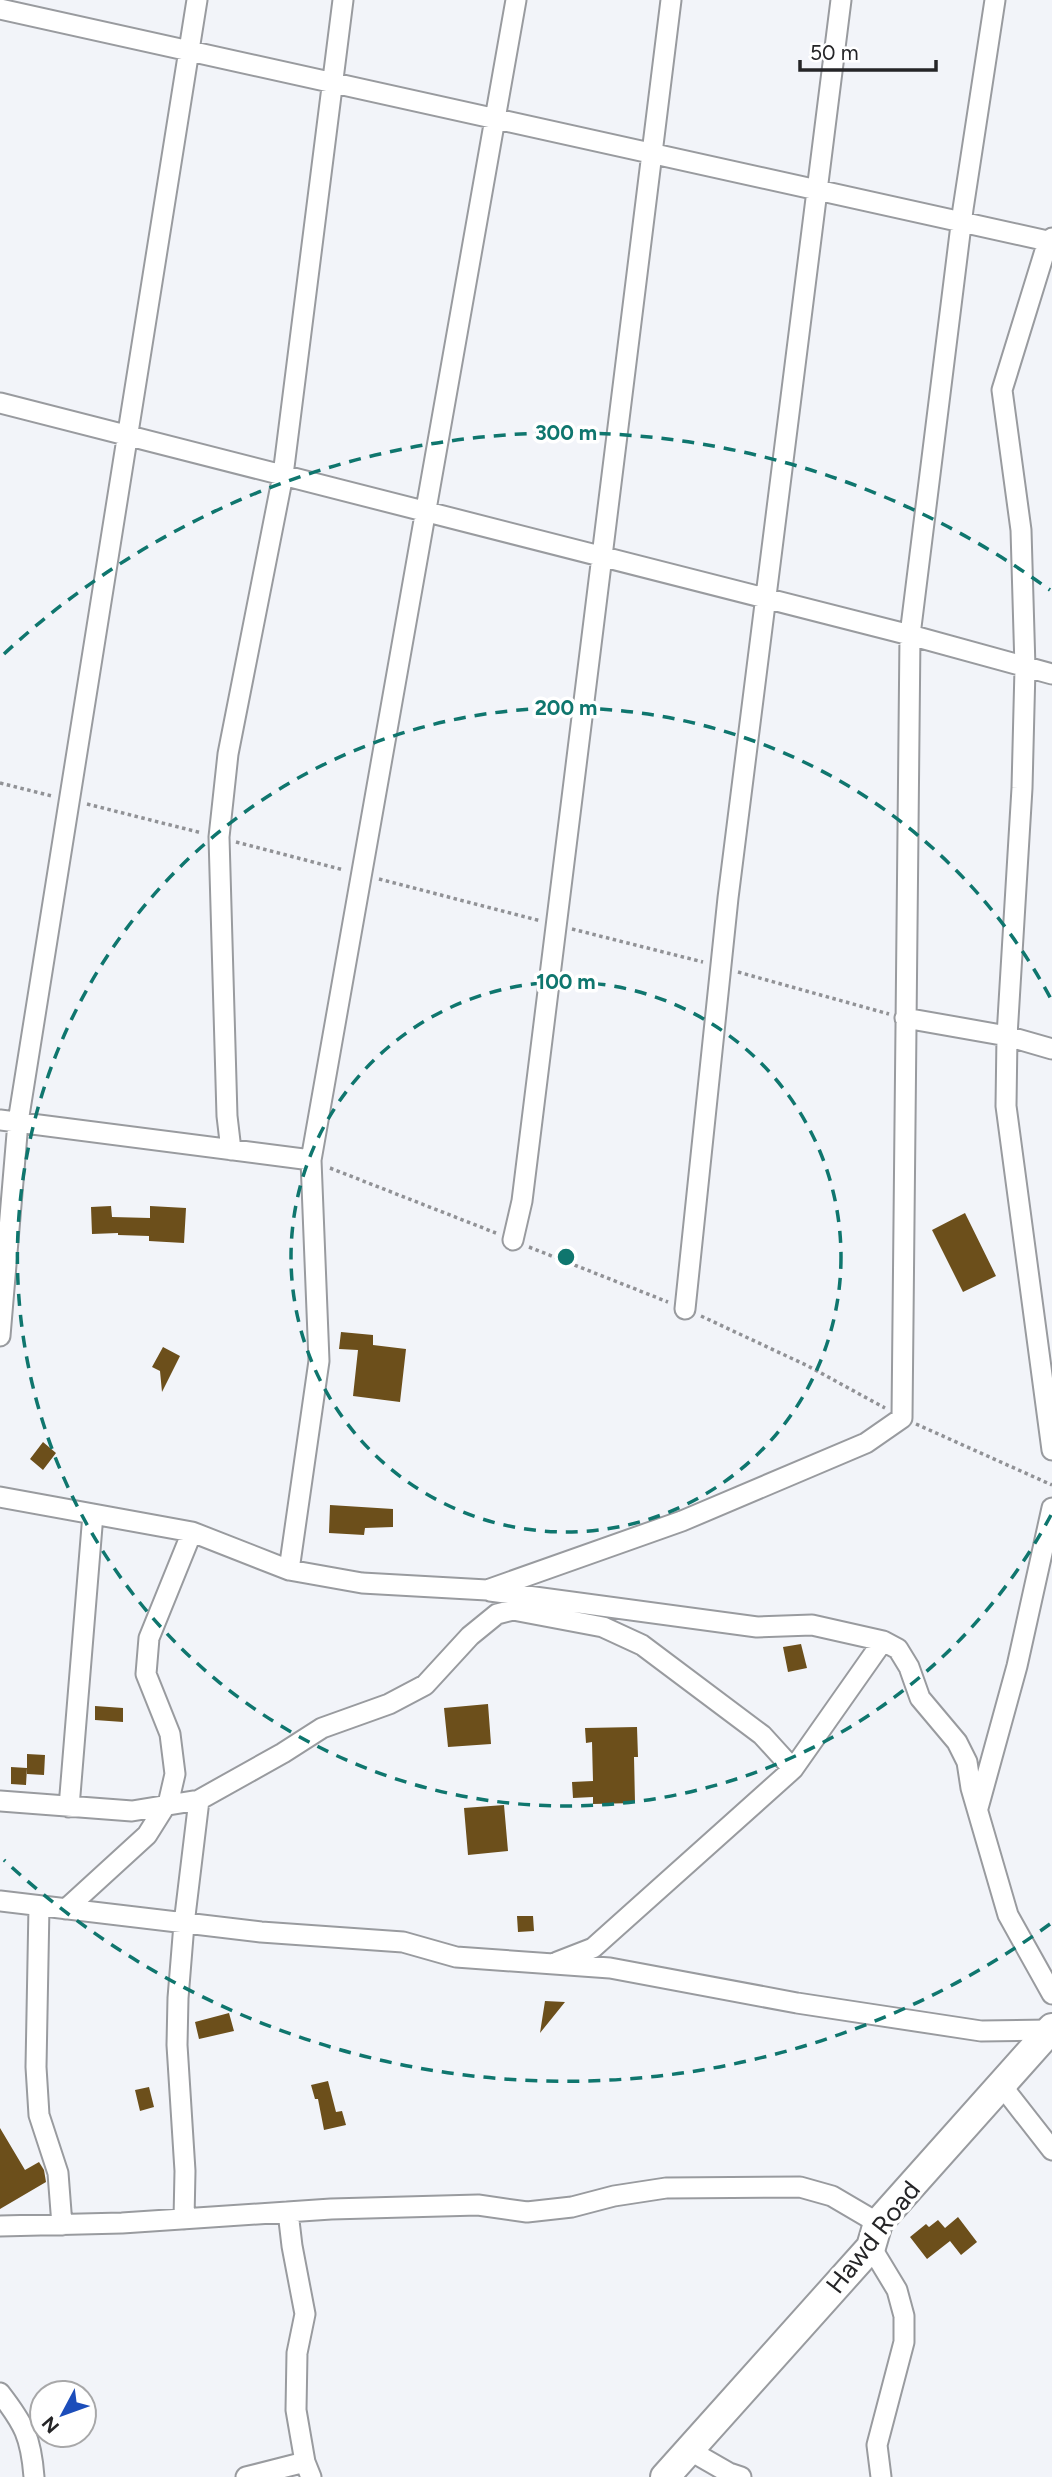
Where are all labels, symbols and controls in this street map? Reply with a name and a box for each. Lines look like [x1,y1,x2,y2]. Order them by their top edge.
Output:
scale bar [800,28,936,72]
text: 50 m [810,40,859,65]
text: 300 m [535,420,597,445]
text: 200 m [535,695,597,720]
text: 100 m [536,969,596,994]
centre of rings [554,1245,578,1269]
street label: Hawd Road [819,2174,927,2300]
north arrow [28,2379,98,2449]
text: N [37,2412,64,2438]

